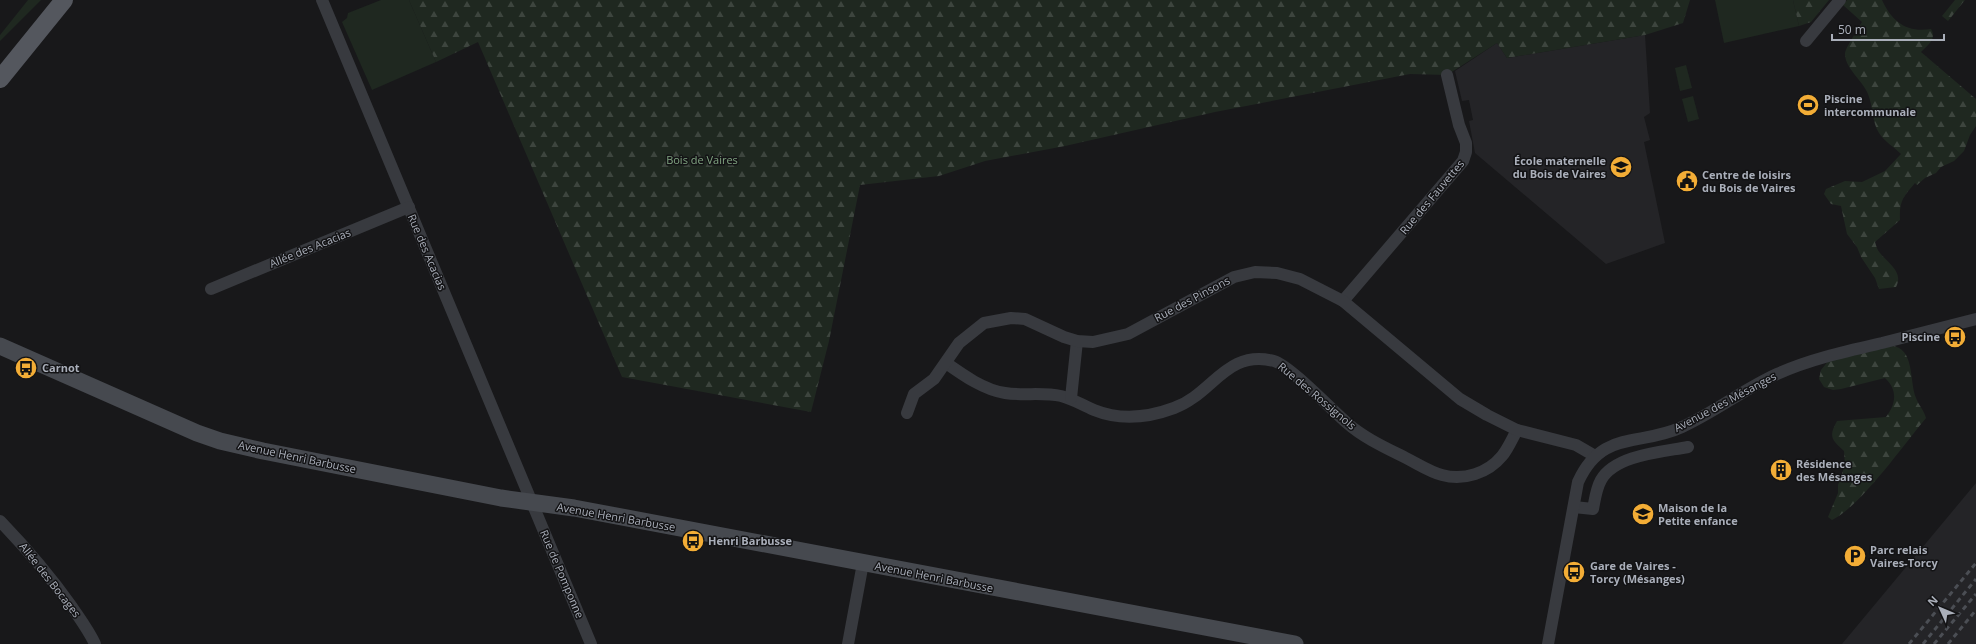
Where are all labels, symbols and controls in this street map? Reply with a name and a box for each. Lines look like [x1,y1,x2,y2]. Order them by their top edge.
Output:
scale bar [1832,16,1944,42]
text: 50 m [1838,21,1866,38]
place label: Piscine intercommunale [1824,91,1916,119]
sports icon: Piscine intercommunale [1795,92,1821,118]
park label: Bois de Vaires [666,152,738,167]
place label: École maternelle du Bois de Vaires [1513,153,1607,181]
school or university icon: École maternelle du Bois de Vaires [1608,154,1634,180]
street label: Rue des Fauvettes [1396,156,1467,237]
place label: Centre de loisirs du Bois de Vaires [1702,167,1796,195]
public building icon: Centre de loisirs du Bois de Vaires [1674,168,1700,194]
street label: Rue des Acacias [405,211,450,292]
street label: Allée des Acacias [267,224,353,271]
street label: Rue des Pinsons [1151,272,1232,325]
bus stop icon: Piscine [1942,324,1968,350]
place label: Piscine [1902,329,1940,344]
bus stop icon: Carnot [13,355,39,381]
street label: Rue des Rossignols [1275,359,1360,433]
place label: Carnot [42,360,80,375]
street label: Avenue des Mésanges [1671,368,1778,435]
street label: Avenue Henri Barbusse [237,437,357,476]
place label: Résidence des Mésanges [1796,456,1873,484]
building icon: Résidence des Mésanges [1768,457,1794,483]
street label: Avenue Henri Barbusse [556,499,677,534]
place label: Maison de la Petite enfance [1658,500,1738,528]
school or university icon: Maison de la Petite enfance [1630,501,1656,527]
street label: Rue de Pomponne [537,527,588,620]
bus stop icon: Henri Barbusse [680,528,706,554]
place label: Henri Barbusse [708,533,793,548]
street label: Allée des Bocages [16,539,84,620]
place label: Parc relais Vaires-Torcy [1870,542,1938,570]
parking icon: Parc relais Vaires-Torcy [1842,543,1868,569]
street label: Avenue Henri Barbusse [874,558,995,595]
place label: Gare de Vaires - Torcy (Mésanges) [1590,558,1685,586]
bus stop icon: Gare de Vaires - Torcy (Mésanges) [1561,559,1587,585]
north arrow [1920,588,1960,628]
text: N [1924,592,1941,609]

